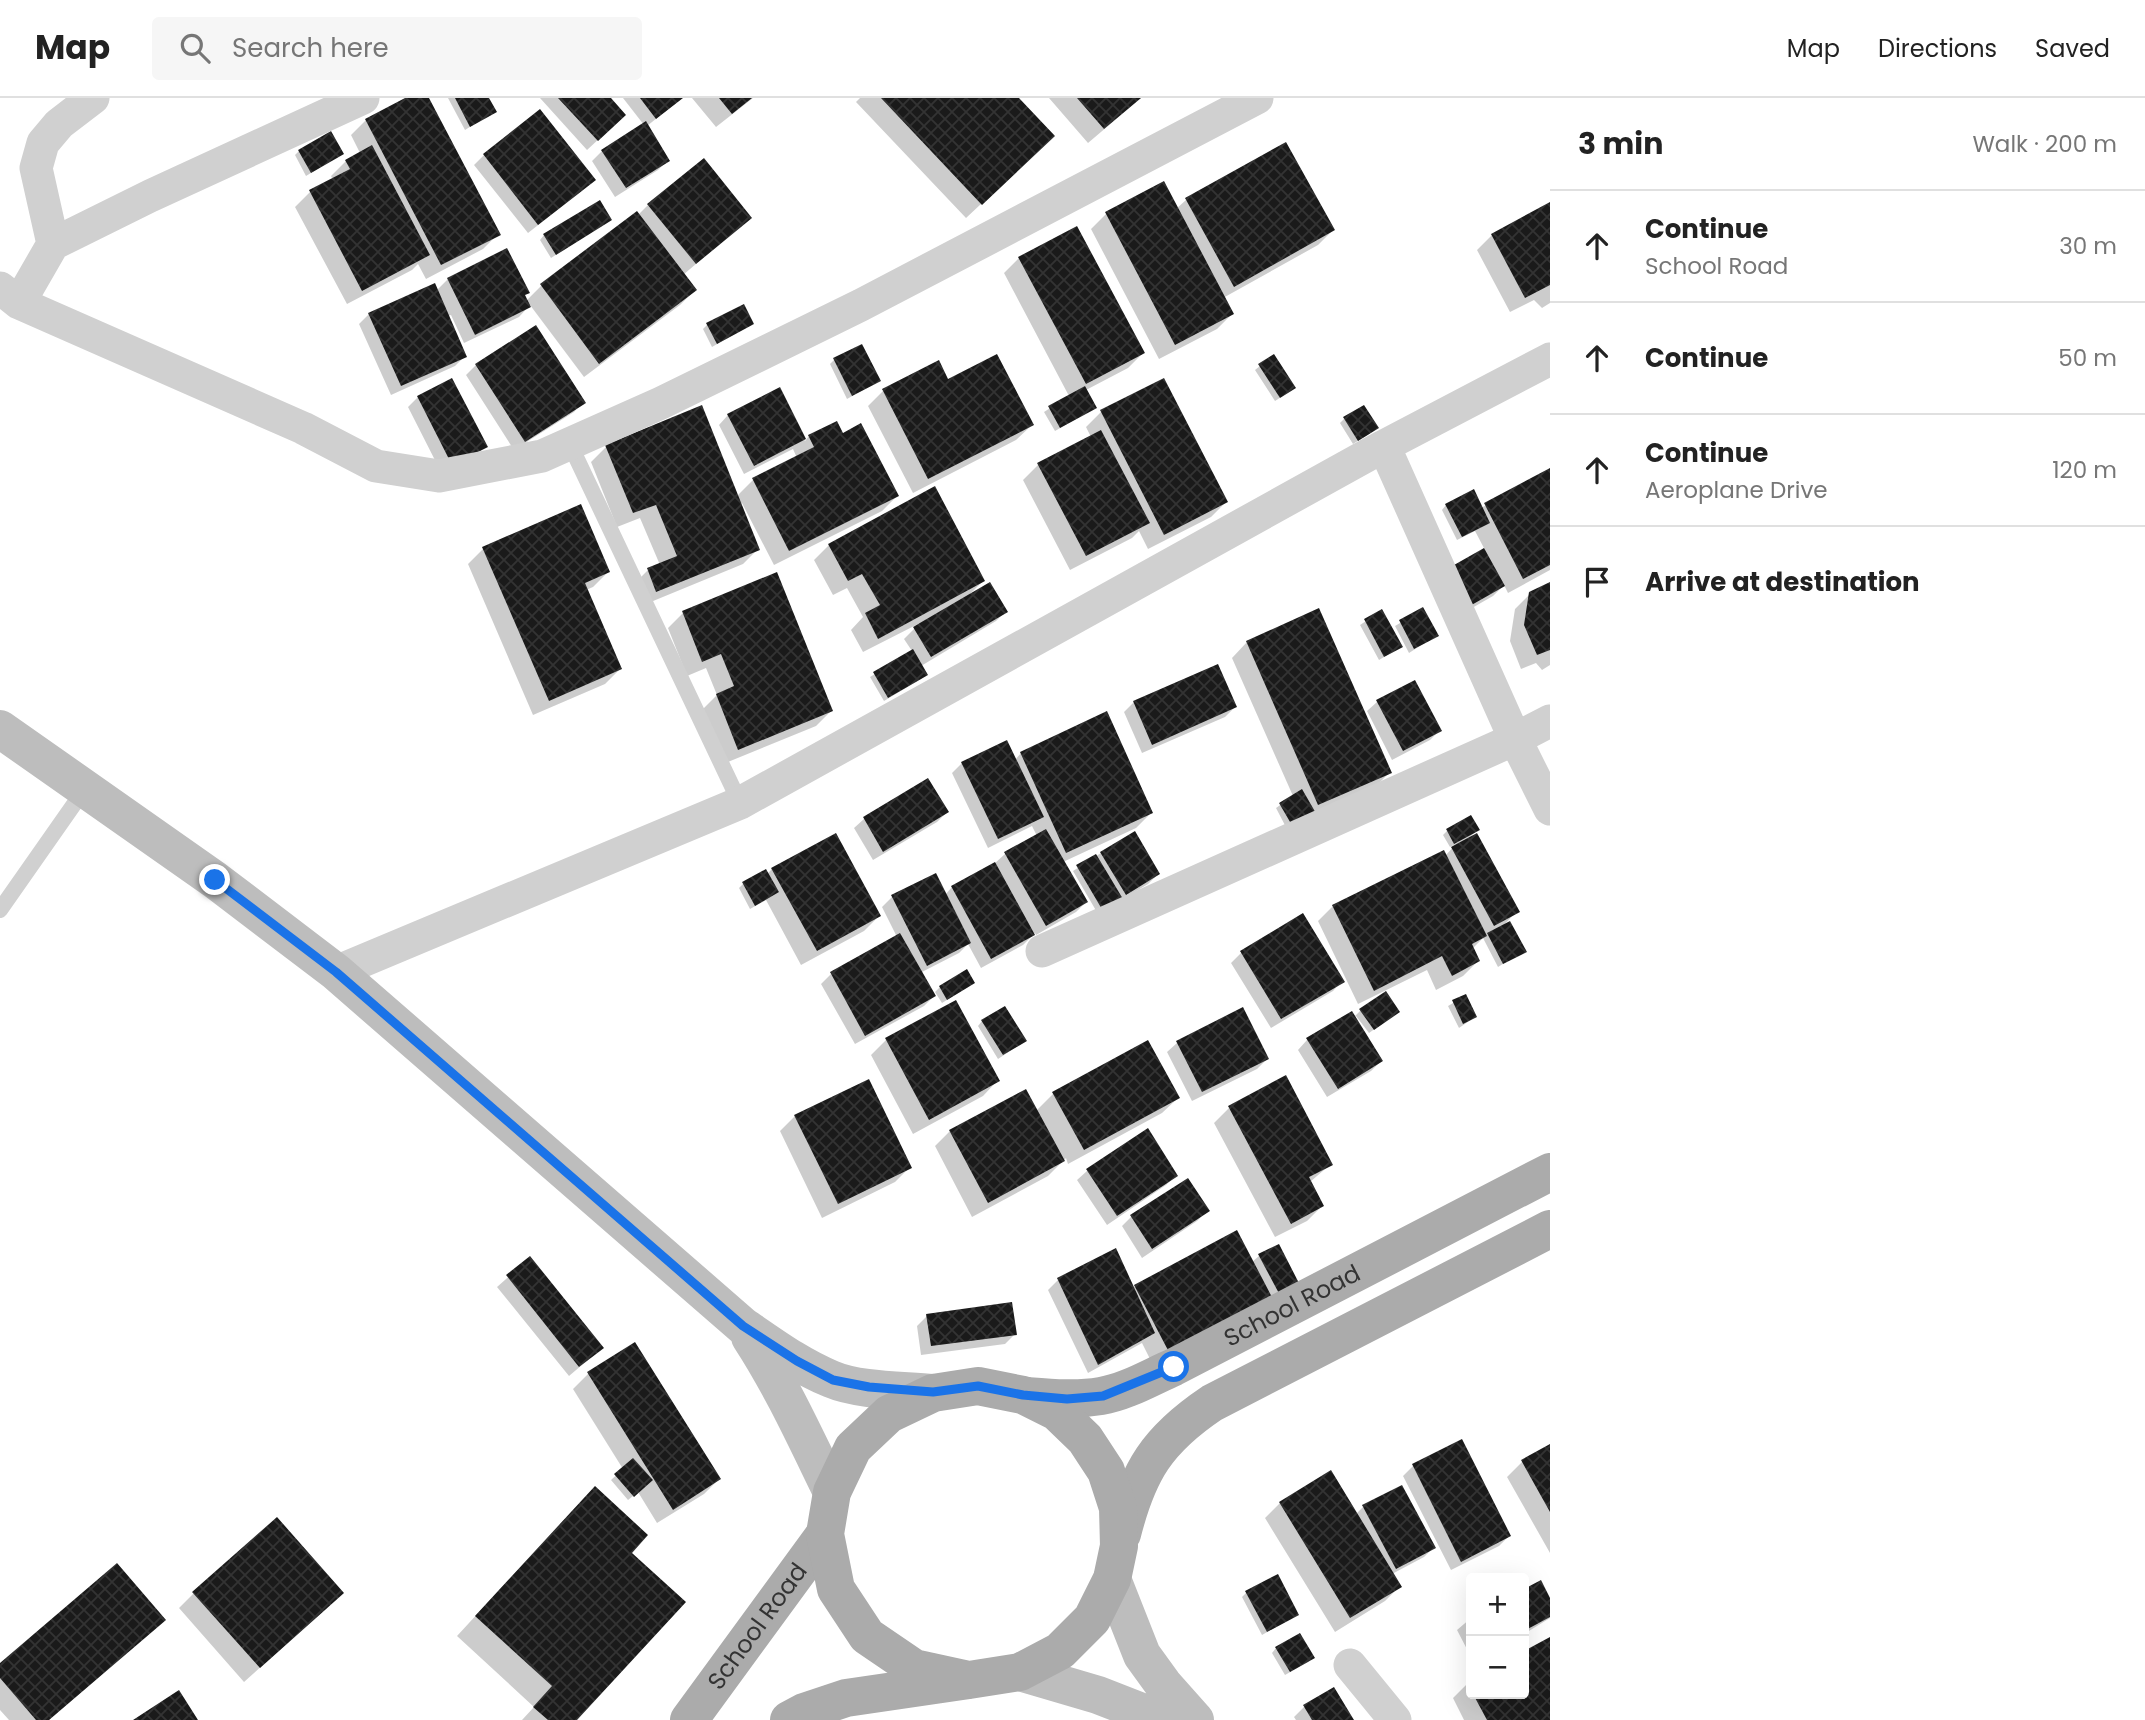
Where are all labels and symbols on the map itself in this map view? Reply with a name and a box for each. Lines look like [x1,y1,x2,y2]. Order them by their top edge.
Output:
route end [199,864,230,895]
street label: School Road [1218,1256,1366,1354]
route start [1158,1351,1189,1382]
street label: School Road [700,1556,815,1696]

